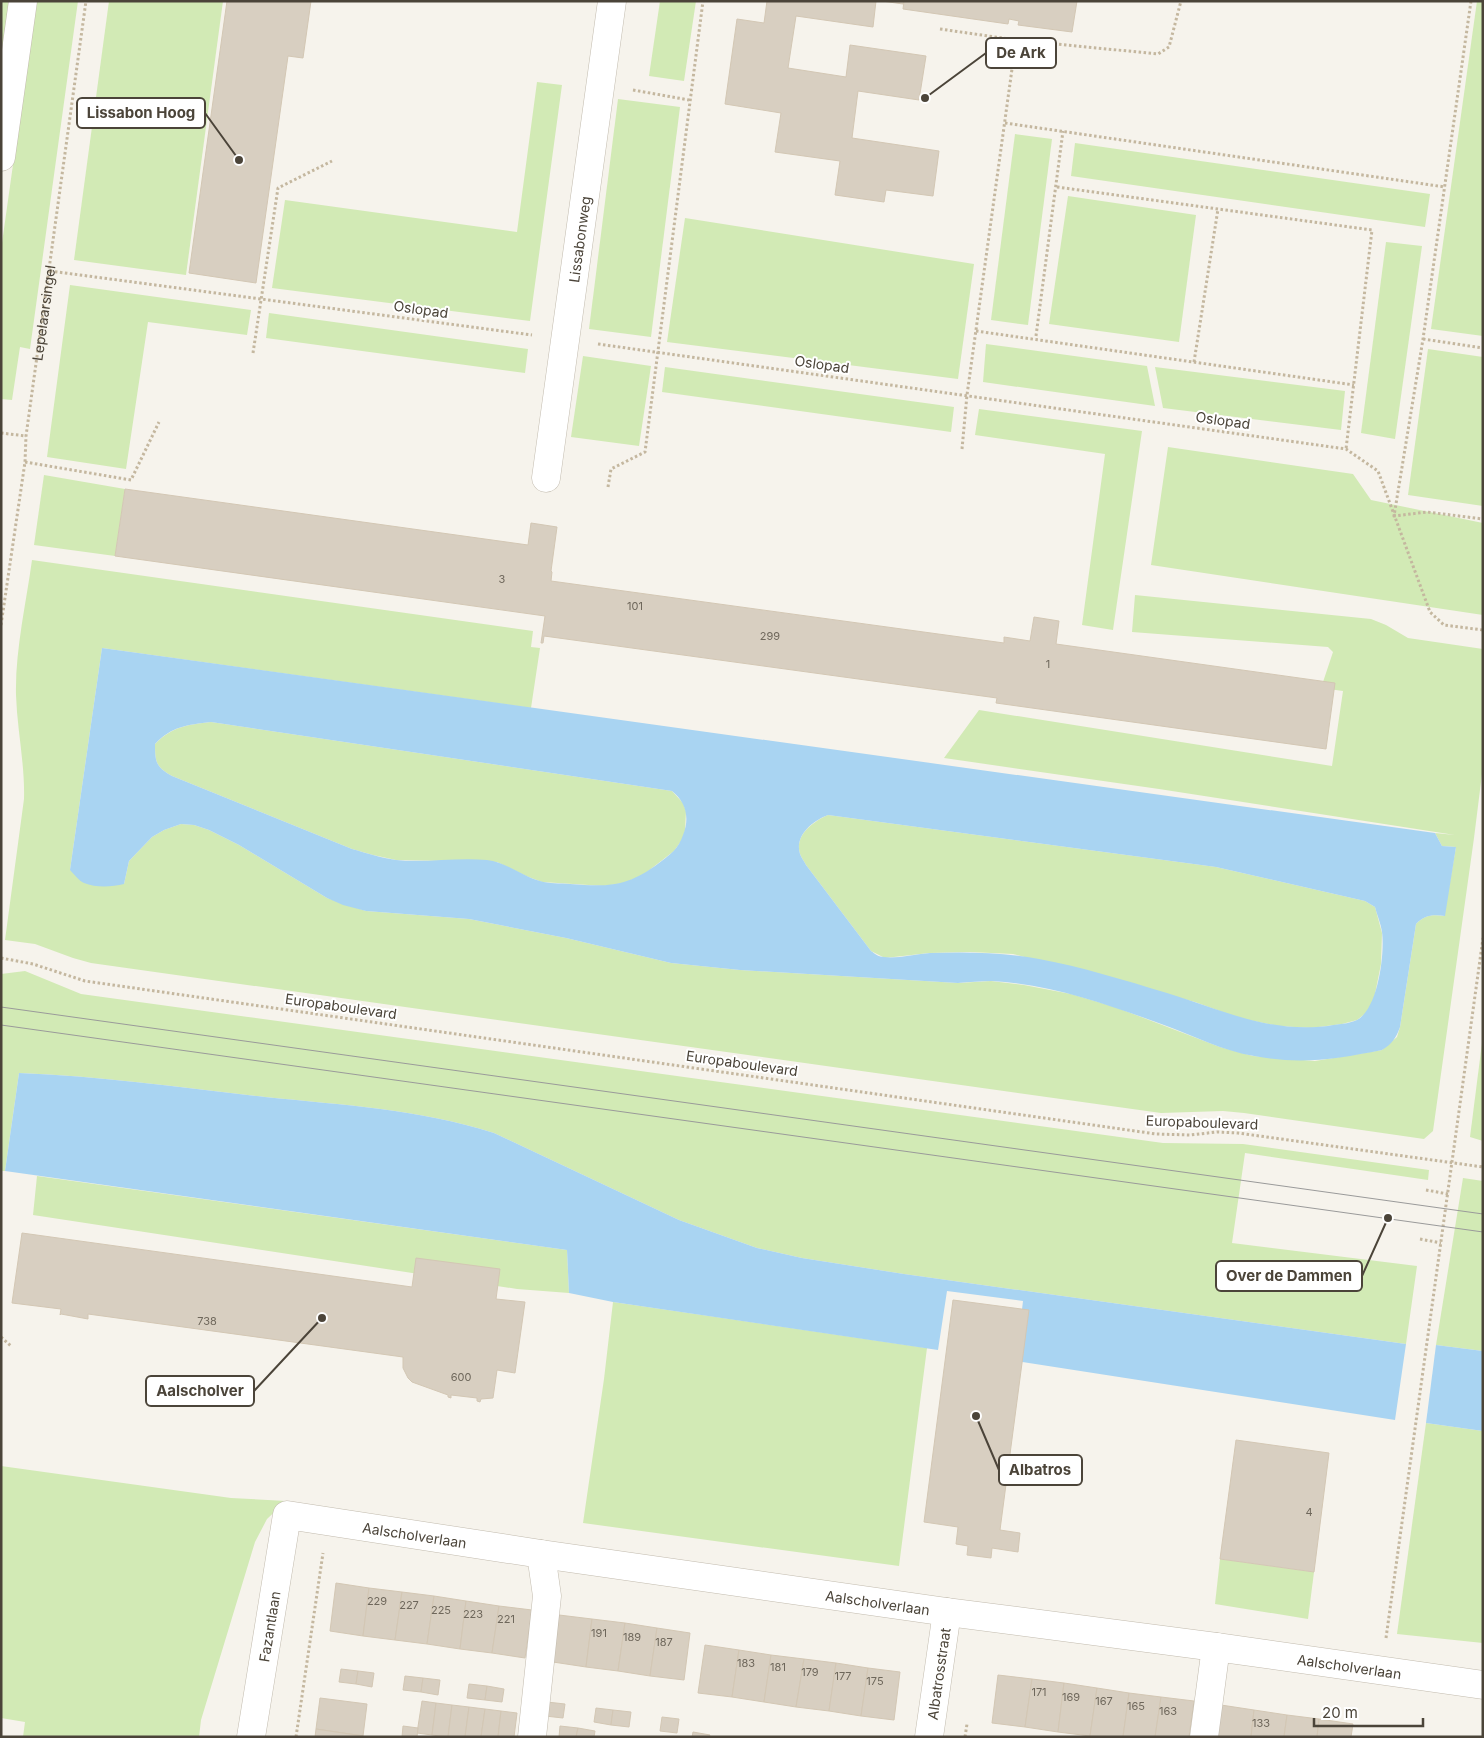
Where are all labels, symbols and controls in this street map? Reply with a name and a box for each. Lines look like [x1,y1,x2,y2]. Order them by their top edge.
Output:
callout: De Ark [986,38,1056,68]
text: De Ark [996,43,1046,62]
callout: Lissabon Hoog [77,98,205,128]
text: Lissabon Hoog [87,103,195,122]
street label: Lissabonweg [565,195,593,284]
street label: Lepelaarsingel [28,264,58,362]
street label: Oslopad [393,297,449,321]
street label: Oslopad [794,352,850,376]
street label: Oslopad [1195,408,1251,432]
house number: 3 [499,572,506,586]
house number: 101 [627,599,643,613]
house number: 299 [760,629,780,643]
house number: 1 [1046,657,1050,671]
street label: Europaboulevard [284,990,398,1022]
street label: Europaboulevard [685,1047,799,1079]
street label: Europaboulevard [1145,1112,1259,1132]
callout: Over de Dammen [1216,1261,1362,1291]
text: Over de Dammen [1226,1266,1352,1285]
house number: 738 [197,1314,217,1328]
house number: 600 [451,1370,471,1384]
callout: Aalscholver [146,1376,254,1406]
text: Aalscholver [156,1381,244,1400]
callout: Albatros [999,1455,1082,1485]
text: Albatros [1009,1460,1071,1479]
house number: 4 [1305,1505,1313,1519]
street label: Aalscholverlaan [361,1518,468,1551]
street label: Aalscholverlaan [824,1586,931,1618]
street label: Fazantlaan [255,1590,283,1663]
house number: 229 [367,1594,387,1608]
house number: 227 [399,1598,419,1612]
house number: 225 [431,1603,451,1617]
house number: 223 [463,1607,483,1621]
house number: 221 [497,1612,515,1626]
house number: 191 [591,1626,607,1640]
street label: Albatrosstraat [923,1626,953,1721]
house number: 189 [623,1630,641,1644]
house number: 187 [655,1635,673,1649]
street label: Aalscholverlaan [1296,1650,1403,1682]
house number: 183 [737,1656,755,1670]
house number: 181 [770,1660,786,1674]
house number: 179 [801,1665,819,1679]
house number: 177 [834,1669,852,1683]
house number: 175 [866,1674,884,1688]
house number: 171 [1031,1685,1047,1699]
house number: 169 [1062,1690,1080,1704]
house number: 167 [1095,1694,1113,1708]
scale bar [1314,1696,1423,1728]
house number: 165 [1127,1699,1145,1713]
text: 20 m [1322,1703,1358,1722]
house number: 163 [1159,1704,1177,1718]
house number: 133 [1252,1716,1270,1730]

